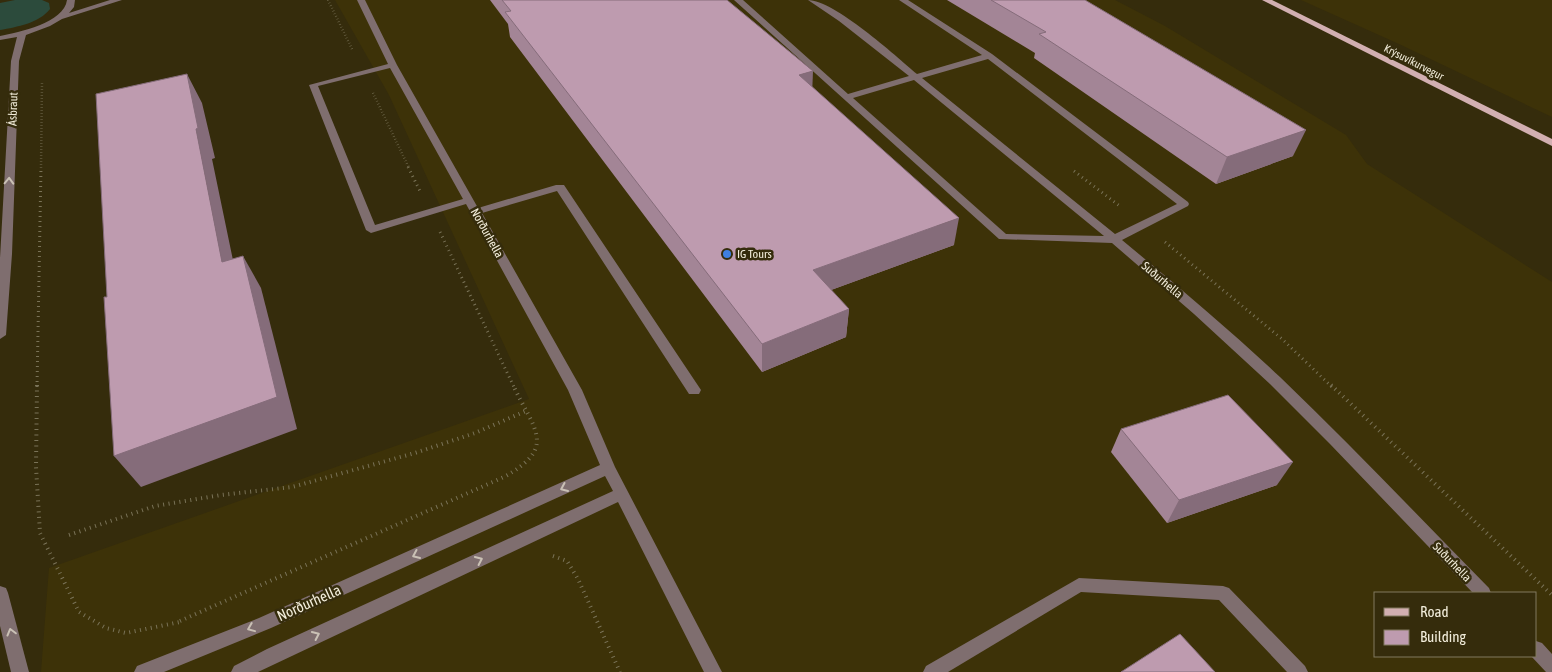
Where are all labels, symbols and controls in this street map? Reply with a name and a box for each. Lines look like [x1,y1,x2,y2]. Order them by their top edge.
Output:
street label: Krýsuvíkurvegur [1382,42,1447,83]
street label: Ásbraut [5,91,21,126]
one-way arrow [4,177,15,185]
street label: Norðurhella [468,206,506,260]
place label: IG Tours [737,247,772,261]
marker: IG Tours [721,248,733,260]
street label: Suðurhella [1139,259,1185,301]
one-way arrow [560,482,569,493]
street label: Suðurhella [1430,540,1474,584]
one-way arrow [412,549,421,559]
one-way arrow [474,555,483,566]
street label: Norðurhella [274,581,343,624]
legend [1374,592,1537,657]
text: Road [1420,603,1449,620]
one-way arrow [248,623,256,633]
one-way arrow [6,628,17,637]
text: Building [1420,628,1466,645]
one-way arrow [310,631,319,641]

